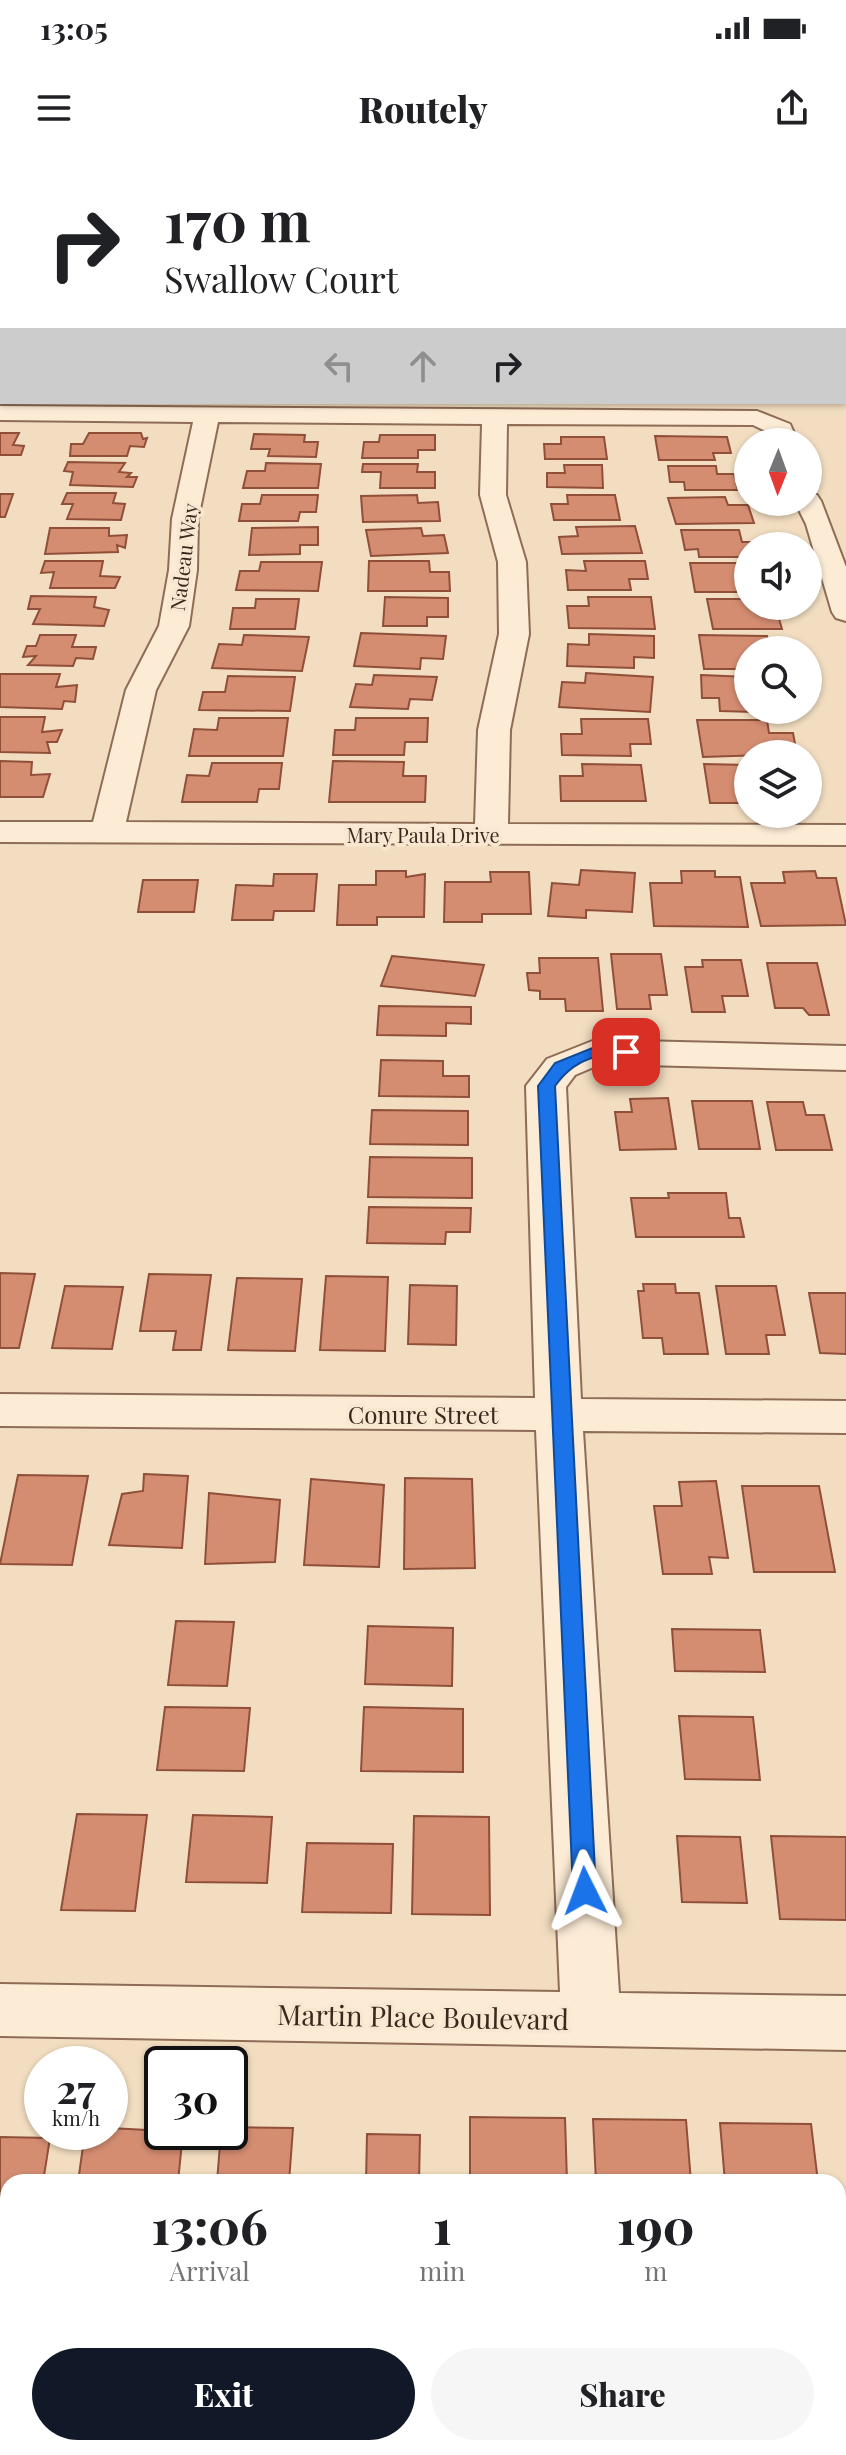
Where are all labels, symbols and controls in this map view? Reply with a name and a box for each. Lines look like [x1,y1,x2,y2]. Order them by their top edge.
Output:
text: 13:05 [40,8,108,48]
text: Routely [358,84,488,132]
icon: menu [32,86,76,130]
icon: share [770,86,814,130]
text: 170 m [164,182,311,257]
icon: right [32,192,136,296]
text: Swallow Court [164,254,399,302]
icon: left [317,344,361,388]
icon: ahead [401,344,445,388]
icon: right [485,344,529,388]
north arrow [734,428,822,516]
map controls [734,428,822,828]
street label: Nadeau Way [163,502,203,612]
button: sound [734,532,822,620]
button: search [734,636,822,724]
button: layers [734,740,822,828]
street label: Mary Paula Drive [346,821,500,848]
pin [592,1018,660,1086]
icon: arrive [604,1030,648,1074]
street label: Conure Street [348,1398,499,1430]
position arrow [543,1849,627,1933]
street label: Martin Place Boulevard [277,1995,569,2037]
speed limit sign: 30 [144,2046,248,2150]
text: 27 [56,2061,96,2114]
text: km/h [52,2104,100,2131]
text: 13:06 [152,2193,268,2257]
text: 1 [433,2193,452,2257]
text: 190 [617,2193,694,2257]
text: Arrival [170,2253,250,2288]
text: min [419,2253,465,2288]
text: m [644,2253,667,2288]
button: Exit [32,2348,415,2440]
button: Share [431,2348,814,2440]

